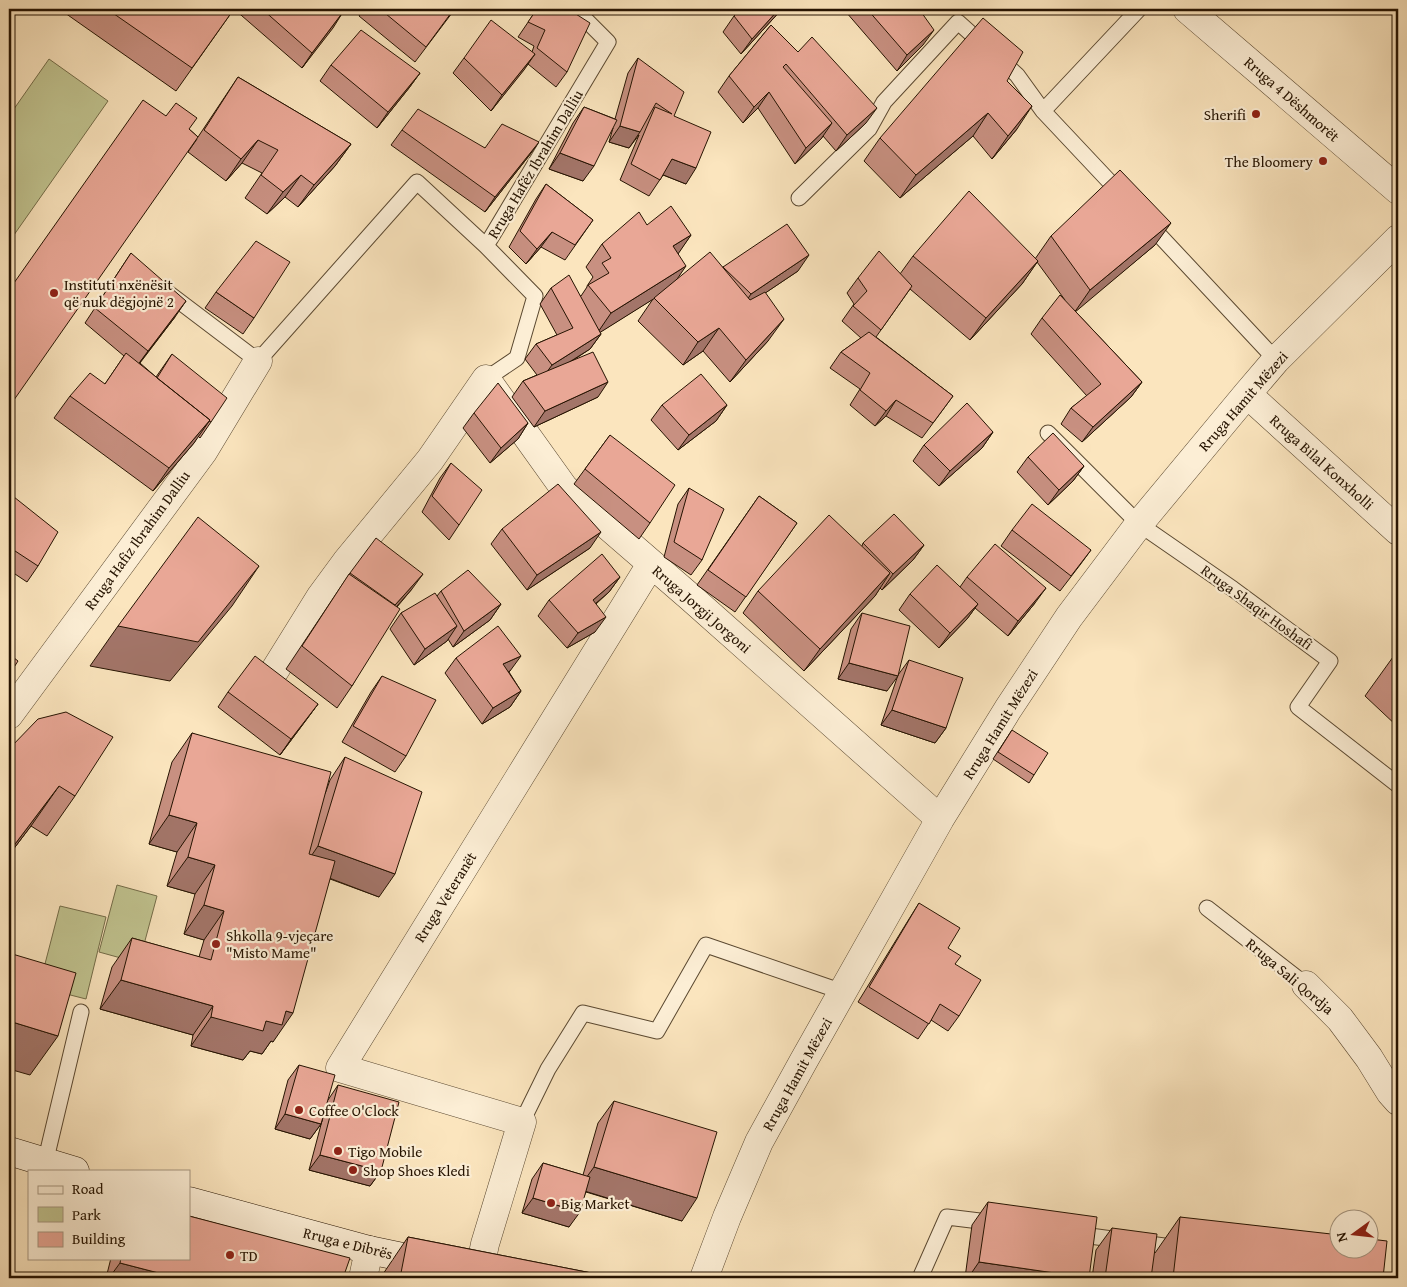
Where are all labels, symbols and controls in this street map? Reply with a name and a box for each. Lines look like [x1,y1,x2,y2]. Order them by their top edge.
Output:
street label: Rruga 4 Dëshmorët [1240,52,1345,147]
street label: Rruga Hafëz Ibrahim Dalliu [482,85,588,242]
place label: Sherifi [1204,104,1246,125]
marker: Sherifi [1250,108,1262,120]
place label: The Bloomery [1225,151,1314,172]
marker: The Bloomery [1317,155,1329,167]
place label: Instituti nxënësit që nuk dëgjojnë 2 [64,274,174,312]
marker: Instituti nxënësit që nuk dëgjojnë 2 [48,287,60,299]
street label: Rruga Hamit Mëzezi [1194,346,1292,456]
street label: Rruga Bilal Konxholli [1265,409,1379,515]
street label: Rruga Hafiz Ibrahim Dalliu [79,465,195,614]
street label: Rruga Shaqir Hoshafi [1197,559,1317,655]
street label: Rruga Jorgji Jorgoni [648,560,756,658]
street label: Rruga Hamit Mëzezi [958,665,1042,783]
street label: Rruga Veteranët [409,847,482,946]
place label: Shkolla 9-vjeçare "Misto Mame" [226,925,333,963]
street label: Rruga Sali Qordja [1242,933,1338,1019]
marker: Shkolla 9-vjeçare "Misto Mame" [210,938,222,950]
street label: Rruga Hamit Mëzezi [757,1014,837,1134]
place label: Coffee O'Clock [309,1100,399,1121]
marker: Coffee O'Clock [293,1104,305,1116]
place label: Tigo Mobile [348,1141,422,1162]
marker: Tigo Mobile [332,1145,344,1157]
place label: Shop Shoes Kledi [363,1160,470,1181]
marker: Shop Shoes Kledi [347,1164,359,1176]
legend [28,1170,190,1260]
text: Road [72,1178,103,1199]
place label: Big Market [561,1193,630,1214]
marker: Big Market [545,1197,557,1209]
text: Park [72,1204,101,1225]
north arrow [1330,1210,1380,1260]
street label: Rruga e Dibrës [301,1222,395,1264]
text: Building [72,1228,126,1249]
text: N [1330,1230,1352,1244]
place label: TD [240,1245,258,1266]
marker: TD [224,1249,236,1261]

